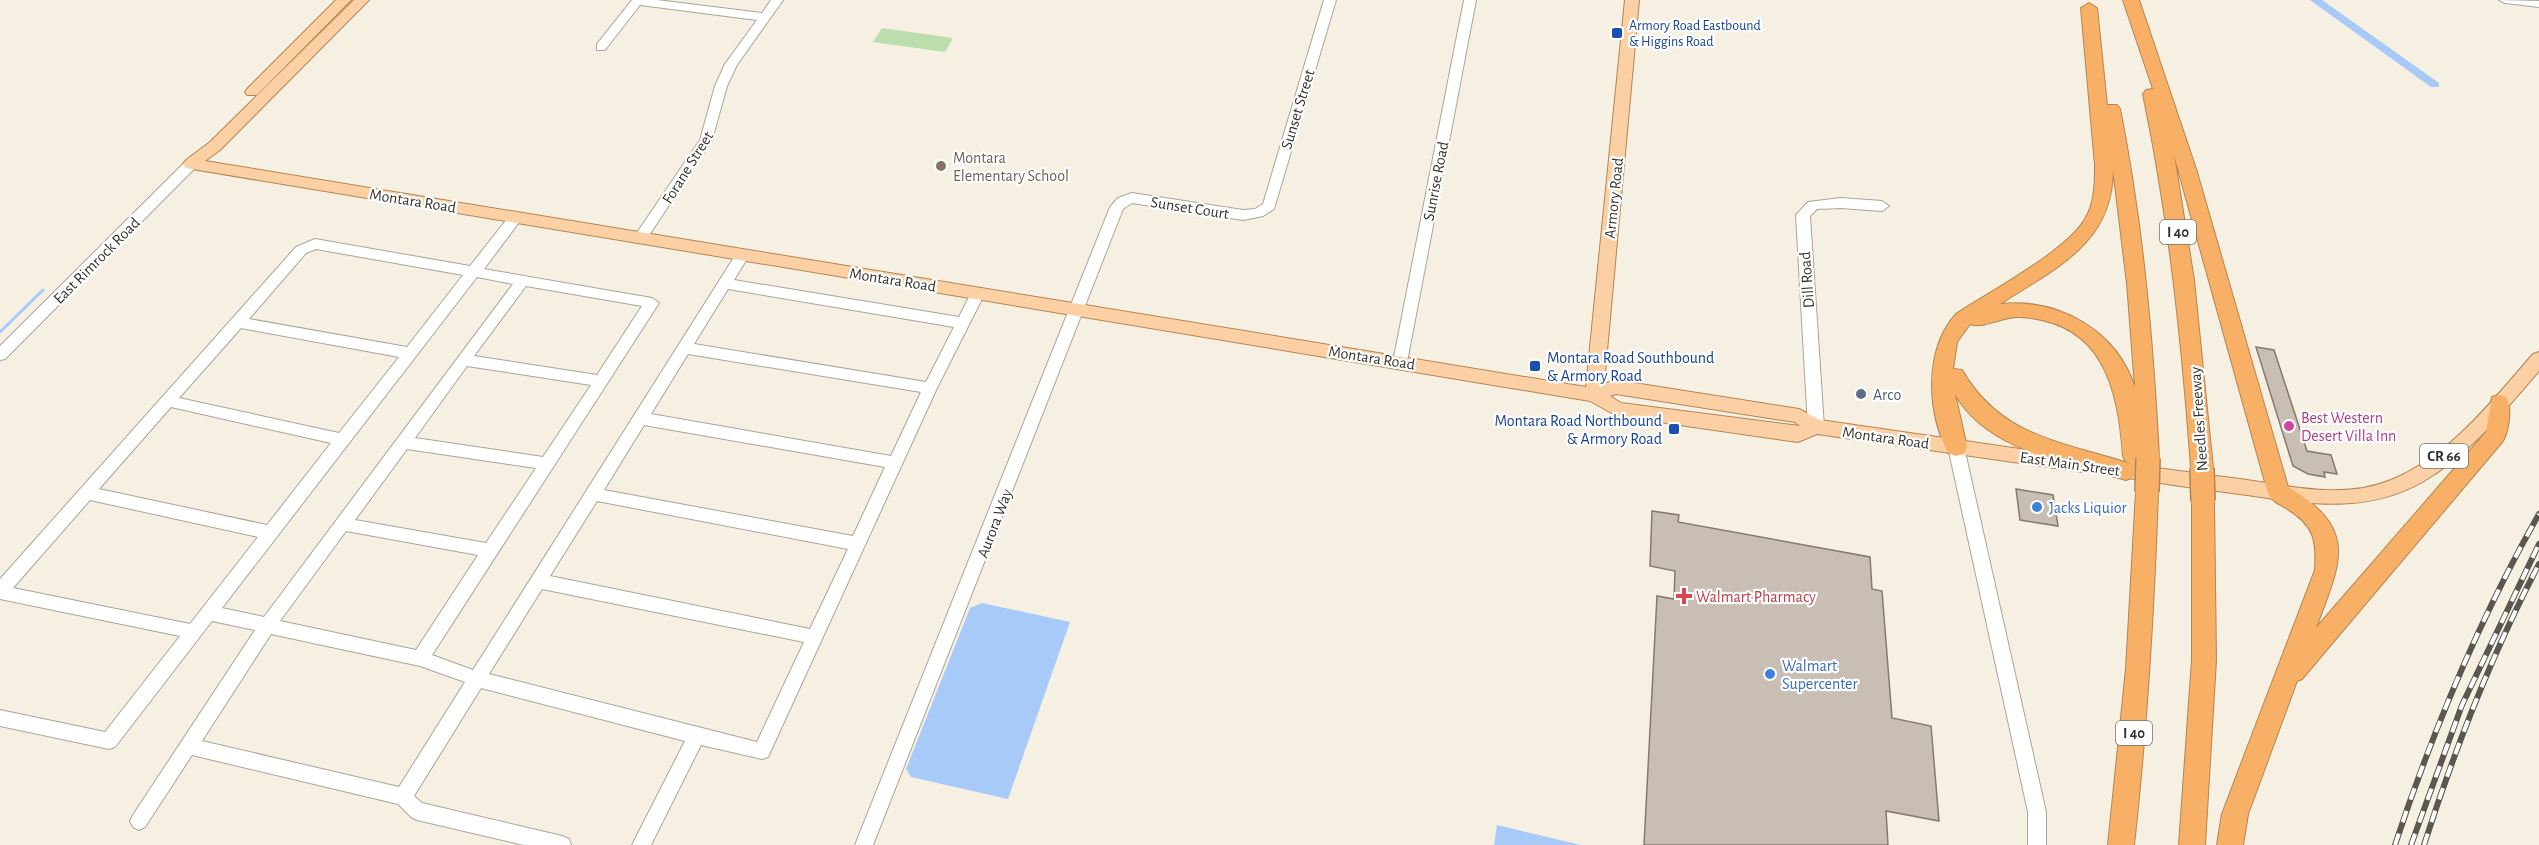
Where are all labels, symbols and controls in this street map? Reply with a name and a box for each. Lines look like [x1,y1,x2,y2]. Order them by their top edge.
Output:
place label: Armory Road Eastbound & Higgins Road [1629,19,1761,49]
marker: Armory Road Eastbound & Higgins Road [1610,26,1624,40]
street label: Sunset Street [1278,67,1318,151]
street label: Forane Street [659,128,716,207]
street label: Sunrise Road [1420,140,1452,222]
place label: Montara Elementary School [953,150,1069,185]
street label: Armory Road [1602,157,1627,240]
marker: Montara Elementary School [934,159,948,173]
street label: Montara Road [368,186,457,216]
street label: Sunset Court [1150,194,1230,222]
street label: East Rimrock Road [50,214,143,307]
road number: I 40 [2160,220,2196,244]
street label: Dill Road [1797,251,1817,309]
street label: Montara Road [848,265,937,295]
street label: Montara Road [1327,343,1416,373]
place label: Montara Road Southbound & Armory Road [1547,350,1714,385]
marker: Montara Road Southbound & Armory Road [1528,359,1542,373]
street label: Needles Freeway [2187,366,2212,472]
marker: Arco [1854,387,1868,401]
place label: Arco [1873,387,1901,403]
place label: Best Western Desert Villa Inn [2301,410,2396,444]
place label: Montara Road Northbound & Armory Road [1494,413,1662,448]
marker: Best Western Desert Villa Inn [2282,419,2296,433]
marker: Montara Road Northbound & Armory Road [1667,422,1681,436]
street label: Montara Road [1841,424,1930,452]
road number: CR 66 [2420,444,2468,468]
street label: East Main Street [2019,449,2121,479]
street label: Aurora Way [975,487,1016,560]
marker: Jacks Liquior [2030,500,2044,514]
place label: Jacks Liquior [2049,500,2127,516]
marker: Walmart Pharmacy [1677,589,1691,603]
place label: Walmart Pharmacy [1696,589,1816,606]
place label: Walmart Supercenter [1782,658,1858,692]
marker: Walmart Supercenter [1763,667,1777,681]
road number: I 40 [2116,721,2152,745]

